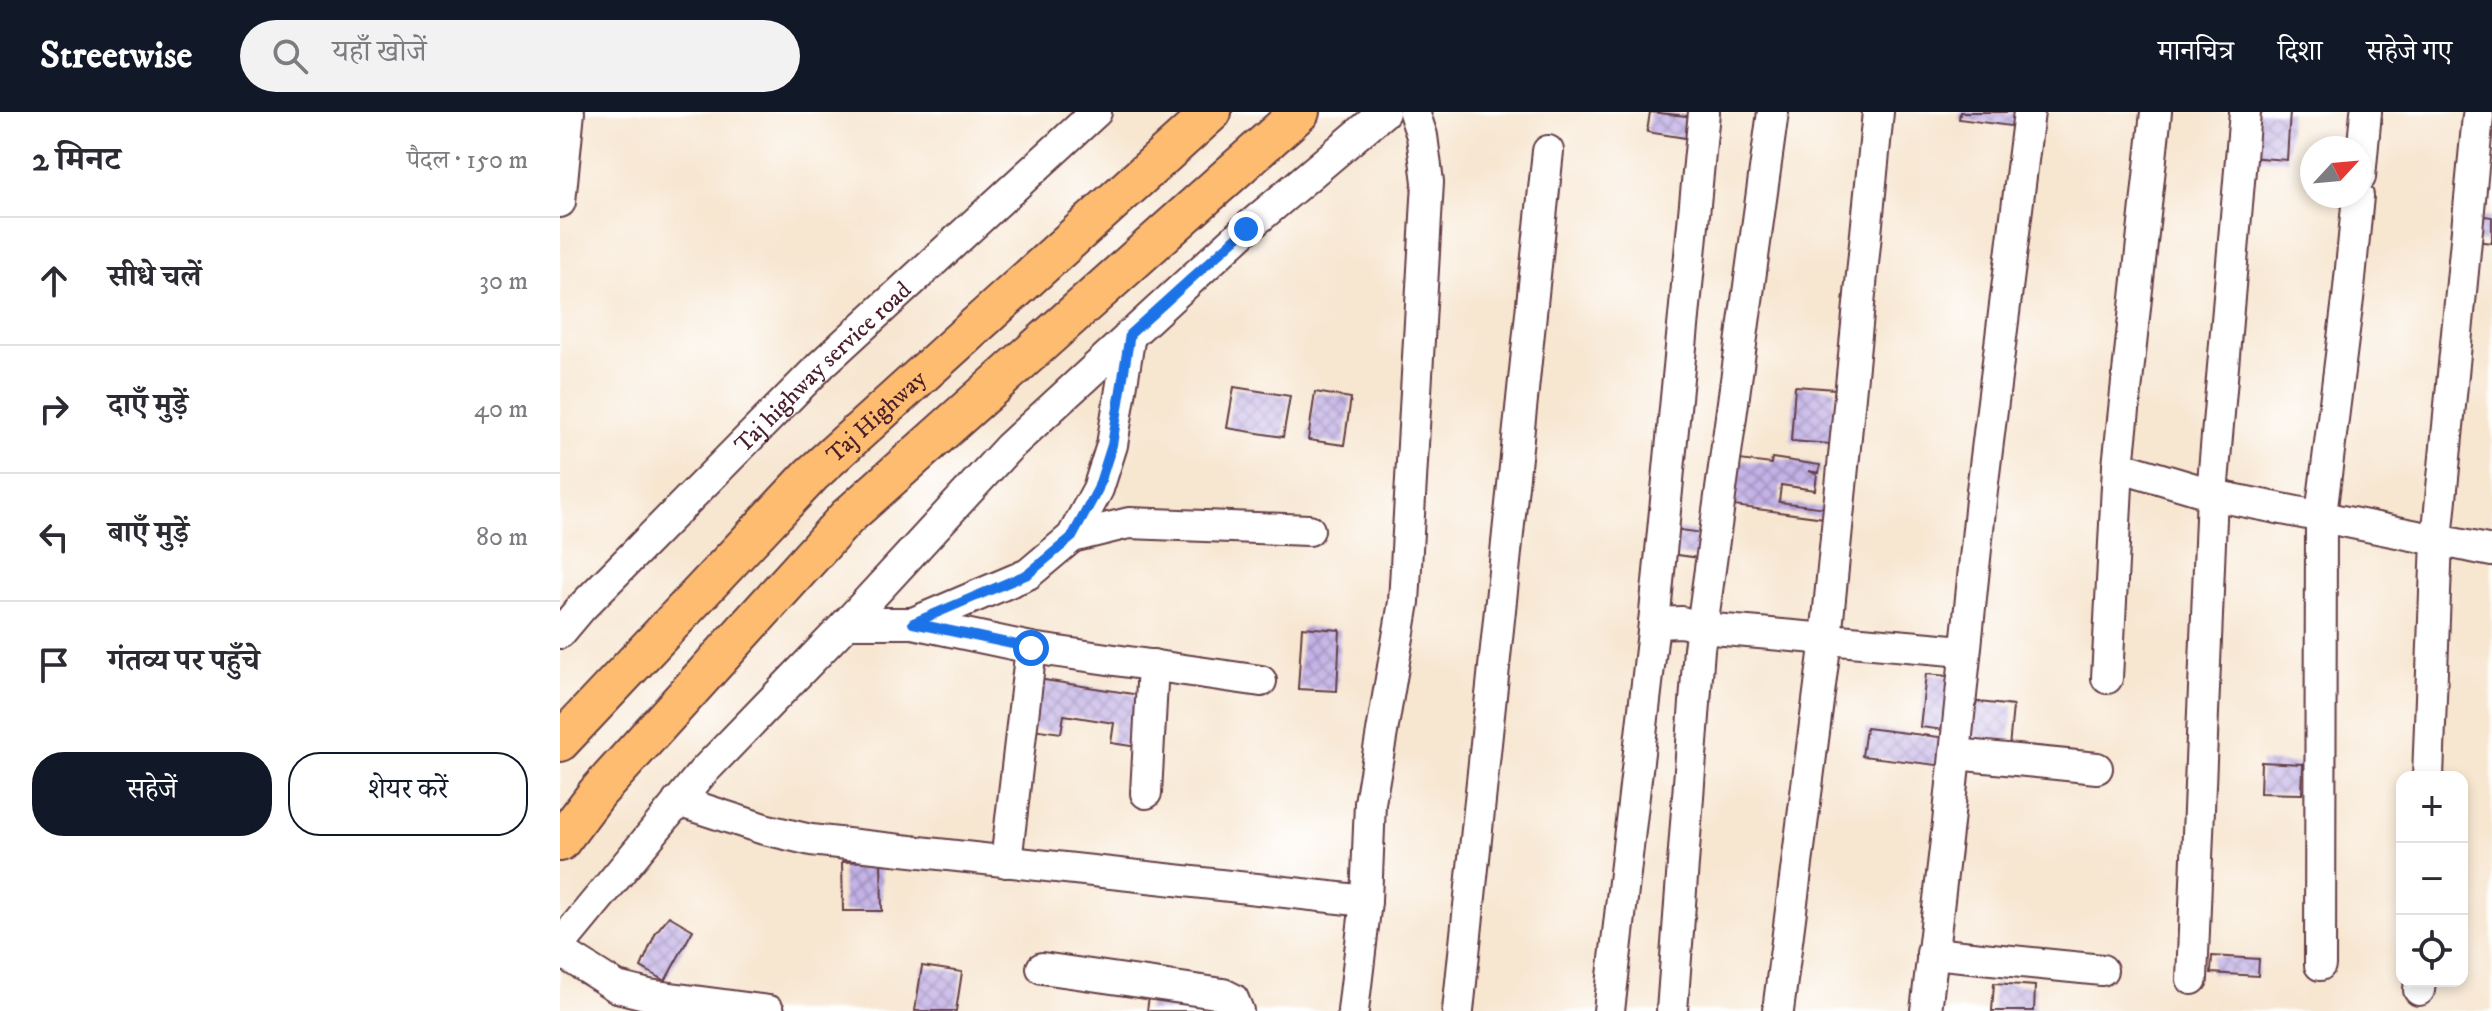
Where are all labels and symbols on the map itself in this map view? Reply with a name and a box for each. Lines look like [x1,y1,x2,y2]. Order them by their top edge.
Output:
north arrow [2300,136,2372,208]
route end [1228,211,1264,247]
street label: Taj highway service road [729,275,918,460]
street label: Taj Highway [820,364,933,470]
route start [1013,630,1049,666]

